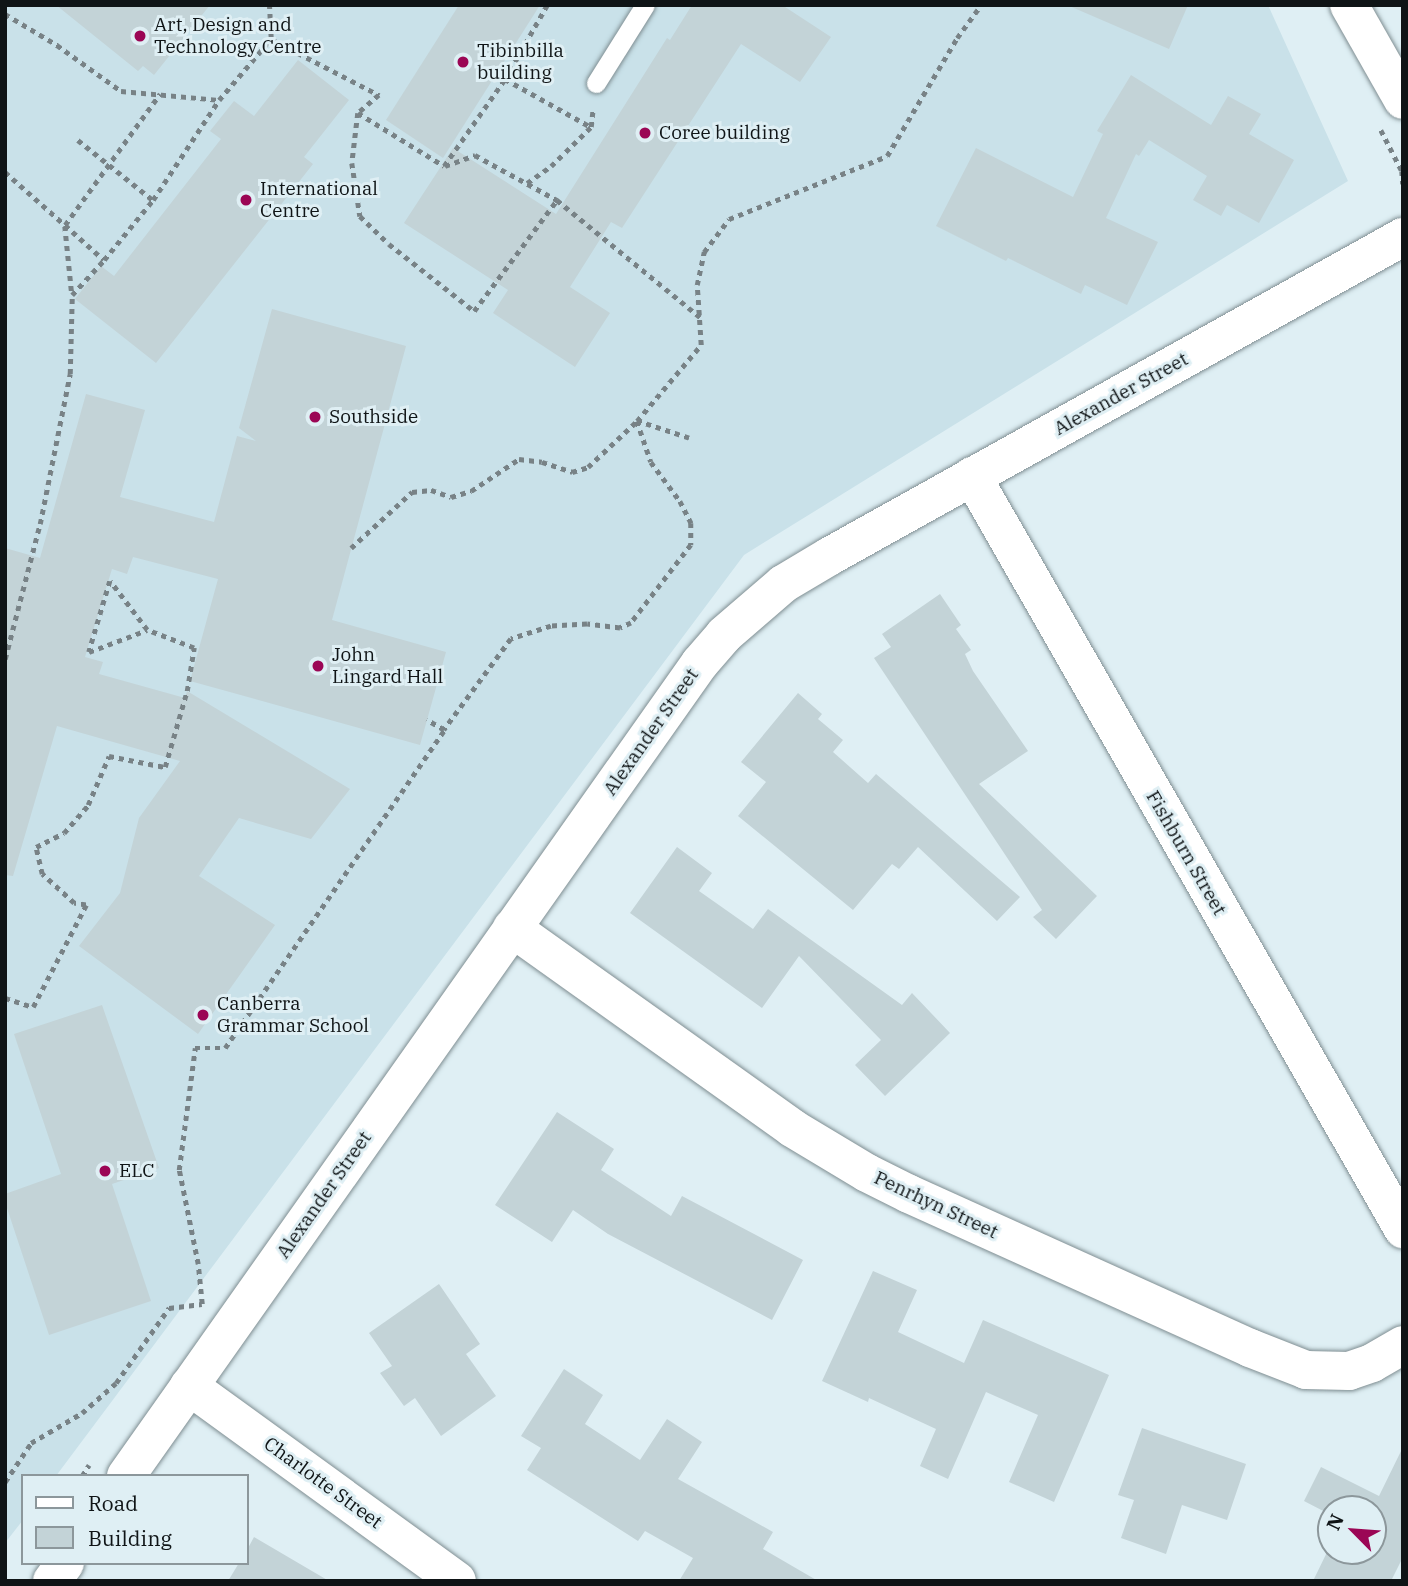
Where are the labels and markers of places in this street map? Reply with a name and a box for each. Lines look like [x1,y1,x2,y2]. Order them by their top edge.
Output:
place label: Art, Design and Technology Centre [154,14,322,58]
marker: Art, Design and Technology Centre [132,28,148,44]
place label: Tibinbilla building [477,40,564,84]
marker: Tibinbilla building [455,54,471,70]
place label: Coree building [659,122,790,144]
marker: Coree building [637,125,653,141]
place label: International Centre [260,178,378,222]
marker: International Centre [238,192,254,208]
place label: Southside [329,406,418,428]
marker: Southside [307,409,323,425]
place label: John Lingard Hall [332,644,443,688]
marker: John Lingard Hall [310,658,326,674]
place label: Canberra Grammar School [217,993,369,1037]
marker: Canberra Grammar School [195,1007,211,1023]
place label: ELC [119,1160,155,1182]
marker: ELC [97,1163,113,1179]

